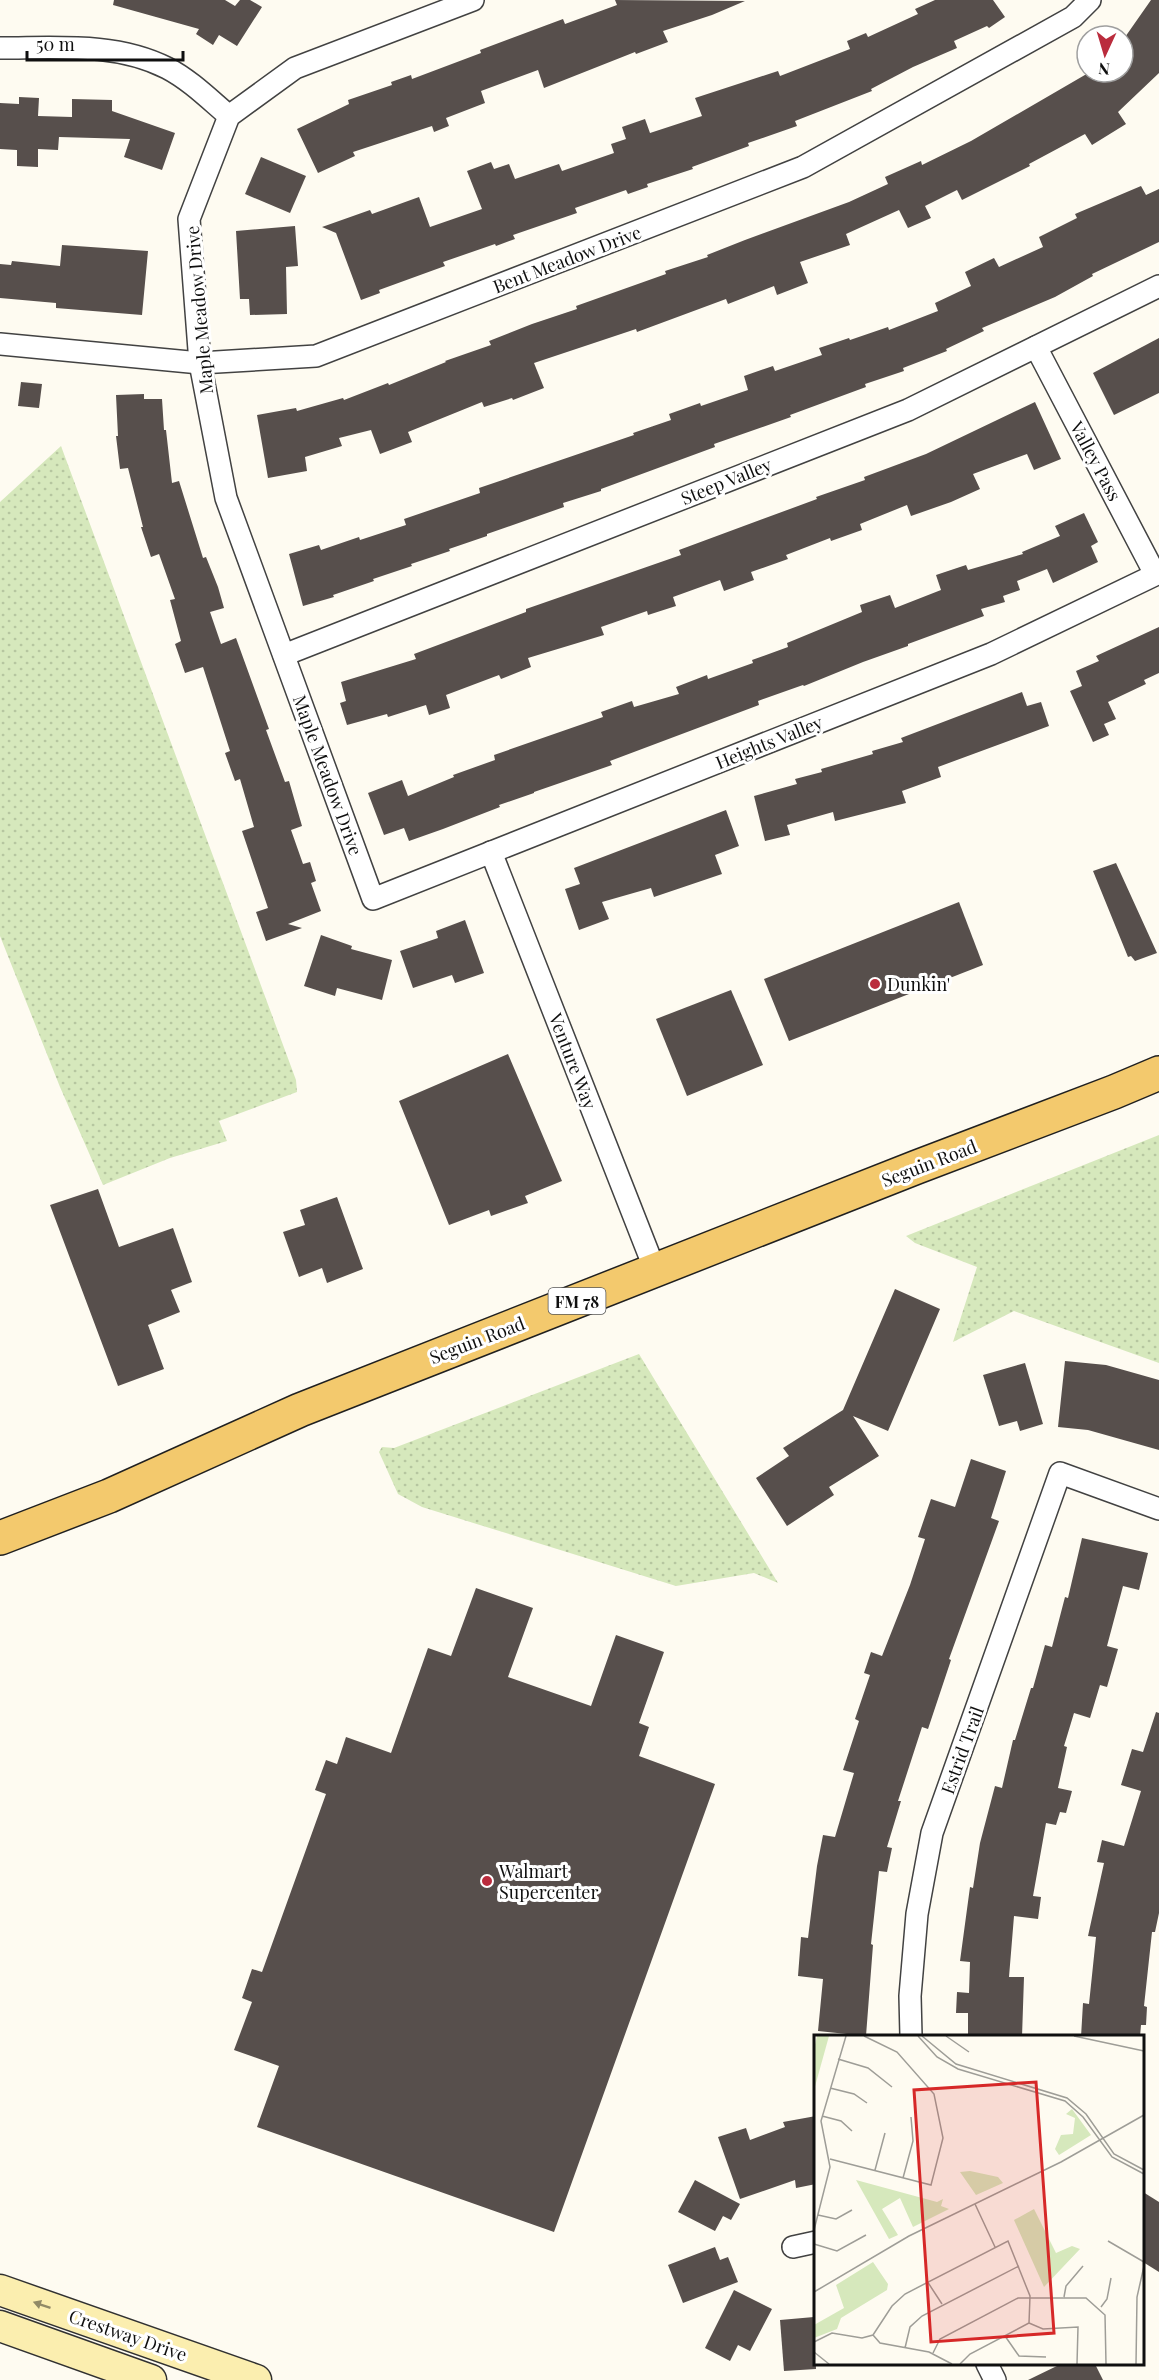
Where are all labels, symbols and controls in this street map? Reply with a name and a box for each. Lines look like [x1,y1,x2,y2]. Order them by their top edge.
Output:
scale bar [27,24,183,62]
north arrow [1075,24,1135,84]
text: 50 m [36,32,75,56]
text: N [1097,59,1110,80]
street label: Bent Meadow Drive [489,220,645,298]
street label: Maple Meadow Drive [180,225,218,395]
street label: Valley Pass [1065,416,1127,505]
street label: Steep Valley [677,452,775,510]
street label: Maple Meadow Drive [288,691,368,859]
street label: Heights Valley [712,710,826,774]
place label: Dunkin' [887,972,950,996]
marker: Dunkin' [868,977,882,991]
street label: Venture Way [543,1009,602,1112]
street label: Seguin Road [878,1134,981,1192]
road number: FM 78 [548,1288,606,1314]
street label: Seguin Road [426,1311,529,1369]
street label: Estrid Trail [935,1703,989,1797]
place label: Walmart Supercenter [498,1859,599,1904]
marker: Walmart Supercenter [480,1874,494,1888]
inset map [814,2035,1144,2365]
one-way arrow [33,2299,51,2309]
street label: Crestway Drive [66,2304,190,2366]

